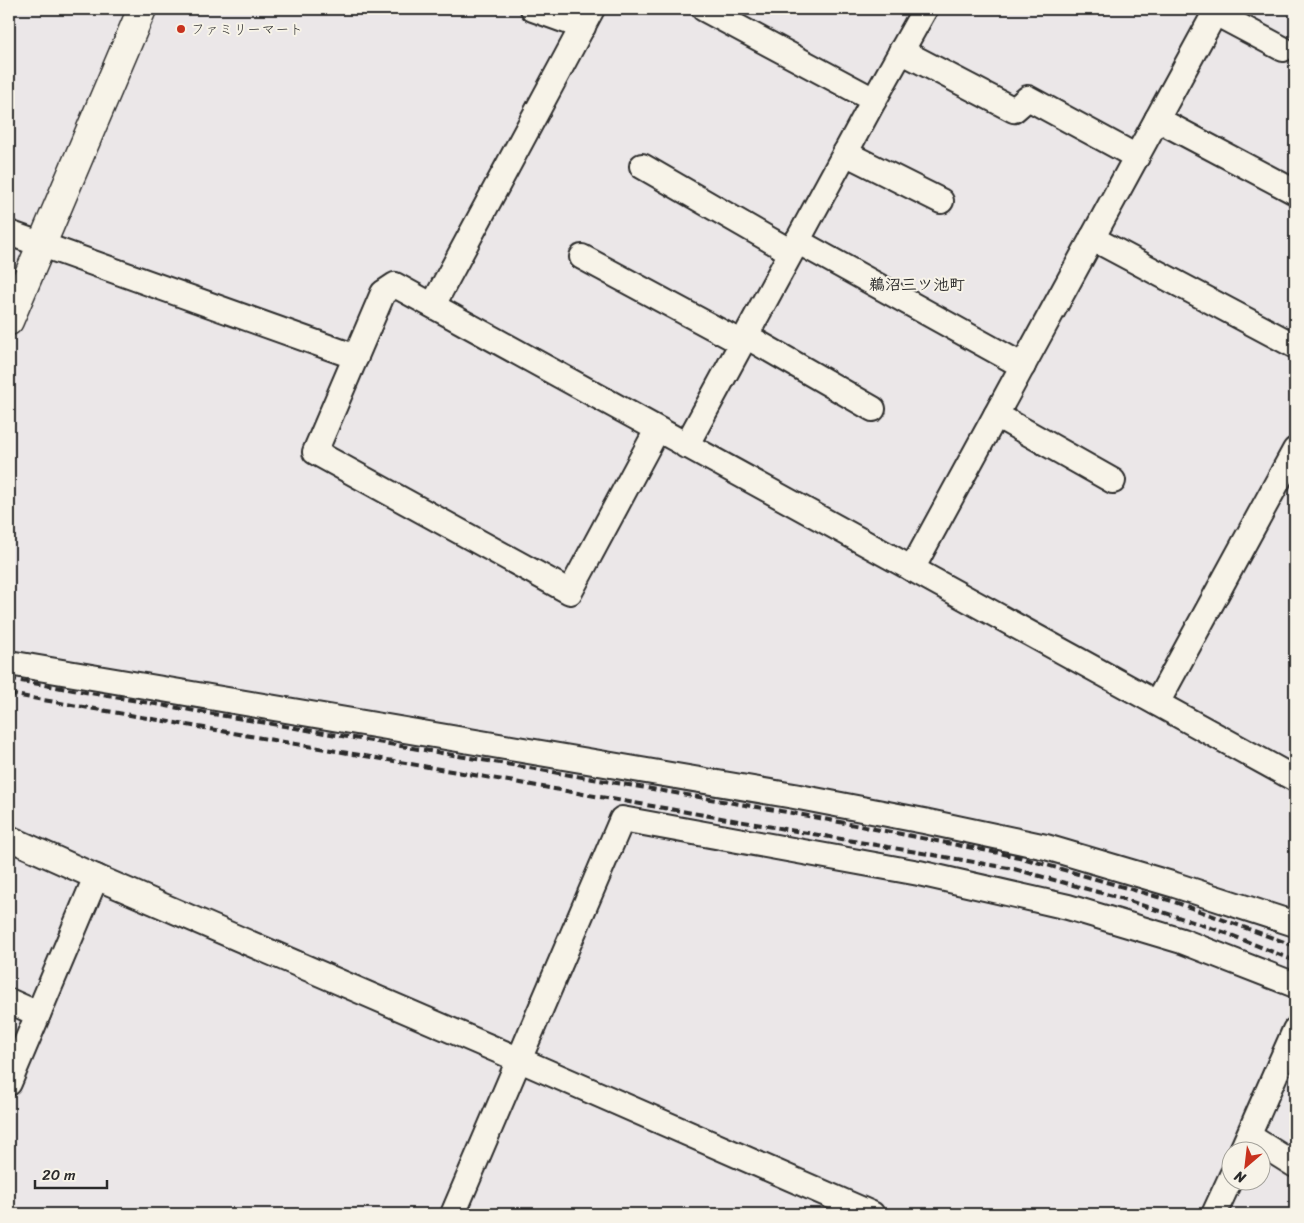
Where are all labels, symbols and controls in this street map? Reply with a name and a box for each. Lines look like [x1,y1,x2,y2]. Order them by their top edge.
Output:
place label: ファミリーマート [191,17,303,42]
marker: ファミリーマート [175,23,187,35]
district label: 鵜沼三ツ池町 [869,270,965,299]
north arrow [1222,1140,1272,1190]
scale bar [35,1158,108,1190]
text: 20 m [42,1162,76,1188]
text: N [1230,1164,1251,1191]

